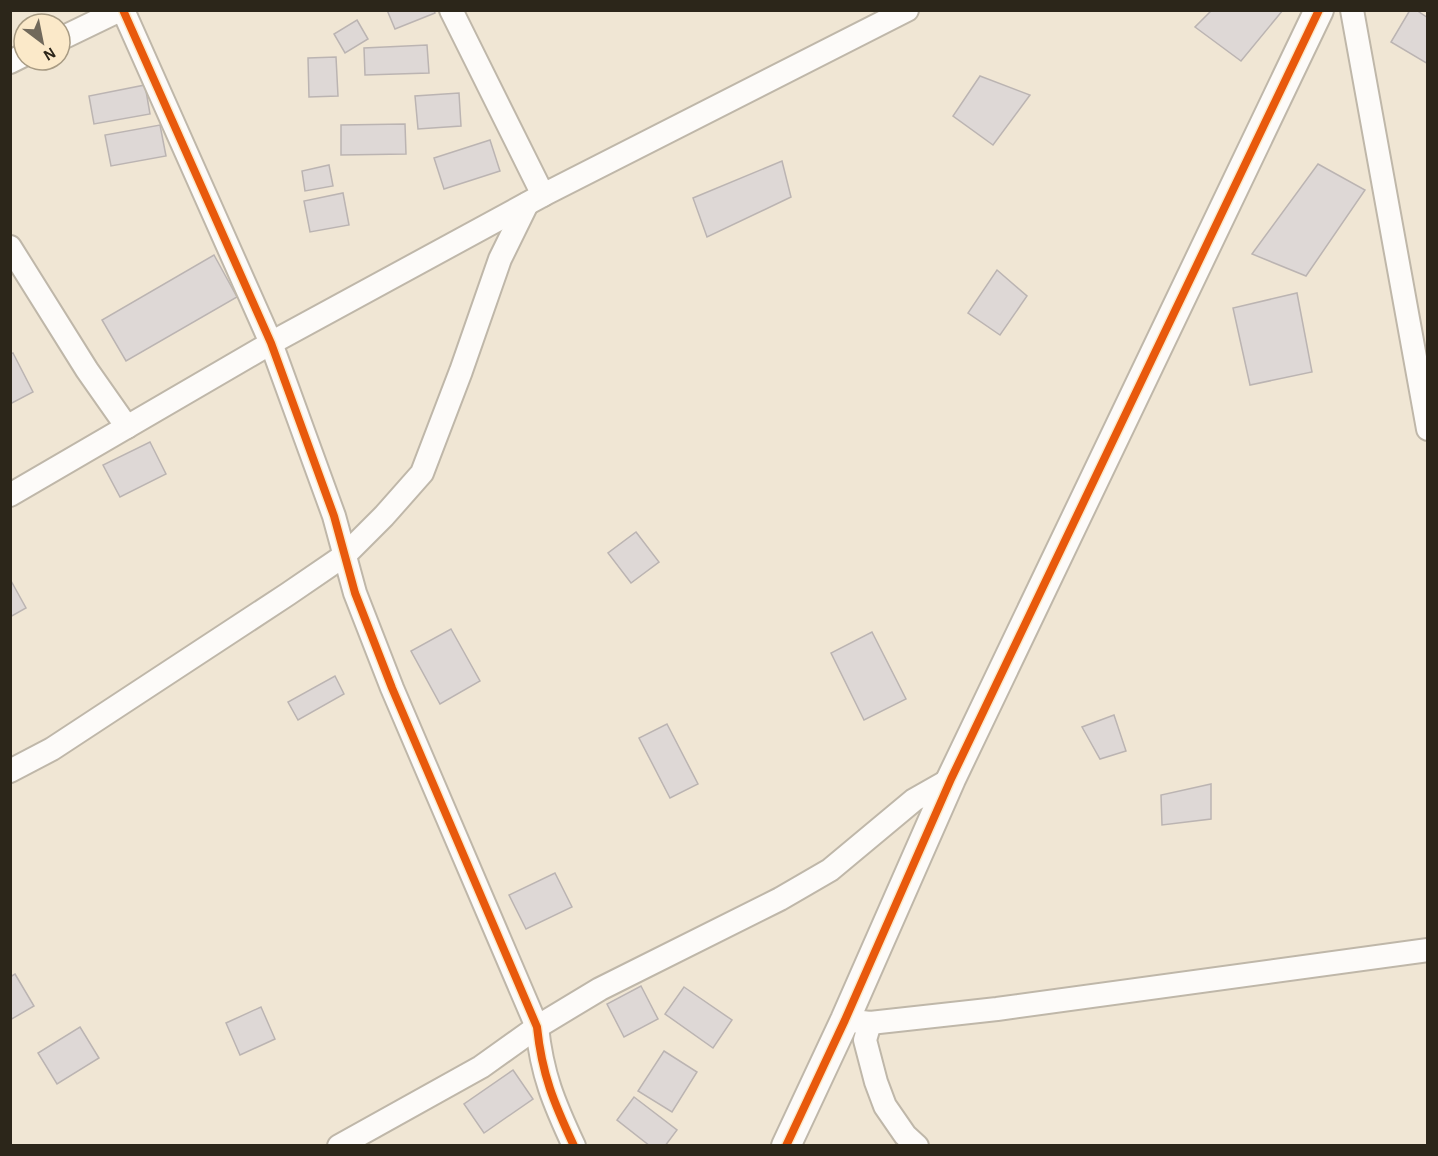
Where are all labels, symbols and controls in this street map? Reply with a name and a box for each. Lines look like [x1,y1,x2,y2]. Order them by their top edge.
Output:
north arrow [12,12,72,72]
text: N [40,44,58,64]

